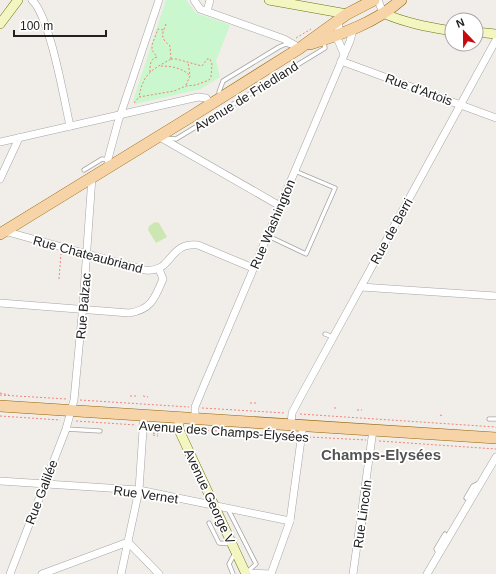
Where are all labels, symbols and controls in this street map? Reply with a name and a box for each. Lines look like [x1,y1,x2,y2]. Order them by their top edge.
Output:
scale bar [14,12,106,38]
north arrow [444,12,484,52]
text: N [454,16,466,30]
text: 100 m [20,19,53,33]
street label: Avenue de Friedland [192,58,301,135]
street label: Rue d'Artois [383,70,455,109]
street label: Rue Washington [247,177,298,271]
street label: Rue de Berri [367,196,416,267]
street label: Rue Chateaubriand [31,233,144,276]
street label: Rue Balzac [73,272,94,340]
street label: Avenue des Champs-Élysées [139,418,310,445]
street label: Avenue George V [181,446,238,546]
district label: Champs-Elysées [321,446,441,463]
street label: Rue Galilée [22,458,61,527]
street label: Rue Lincoln [350,479,375,549]
street label: Rue Vernet [113,483,180,507]

